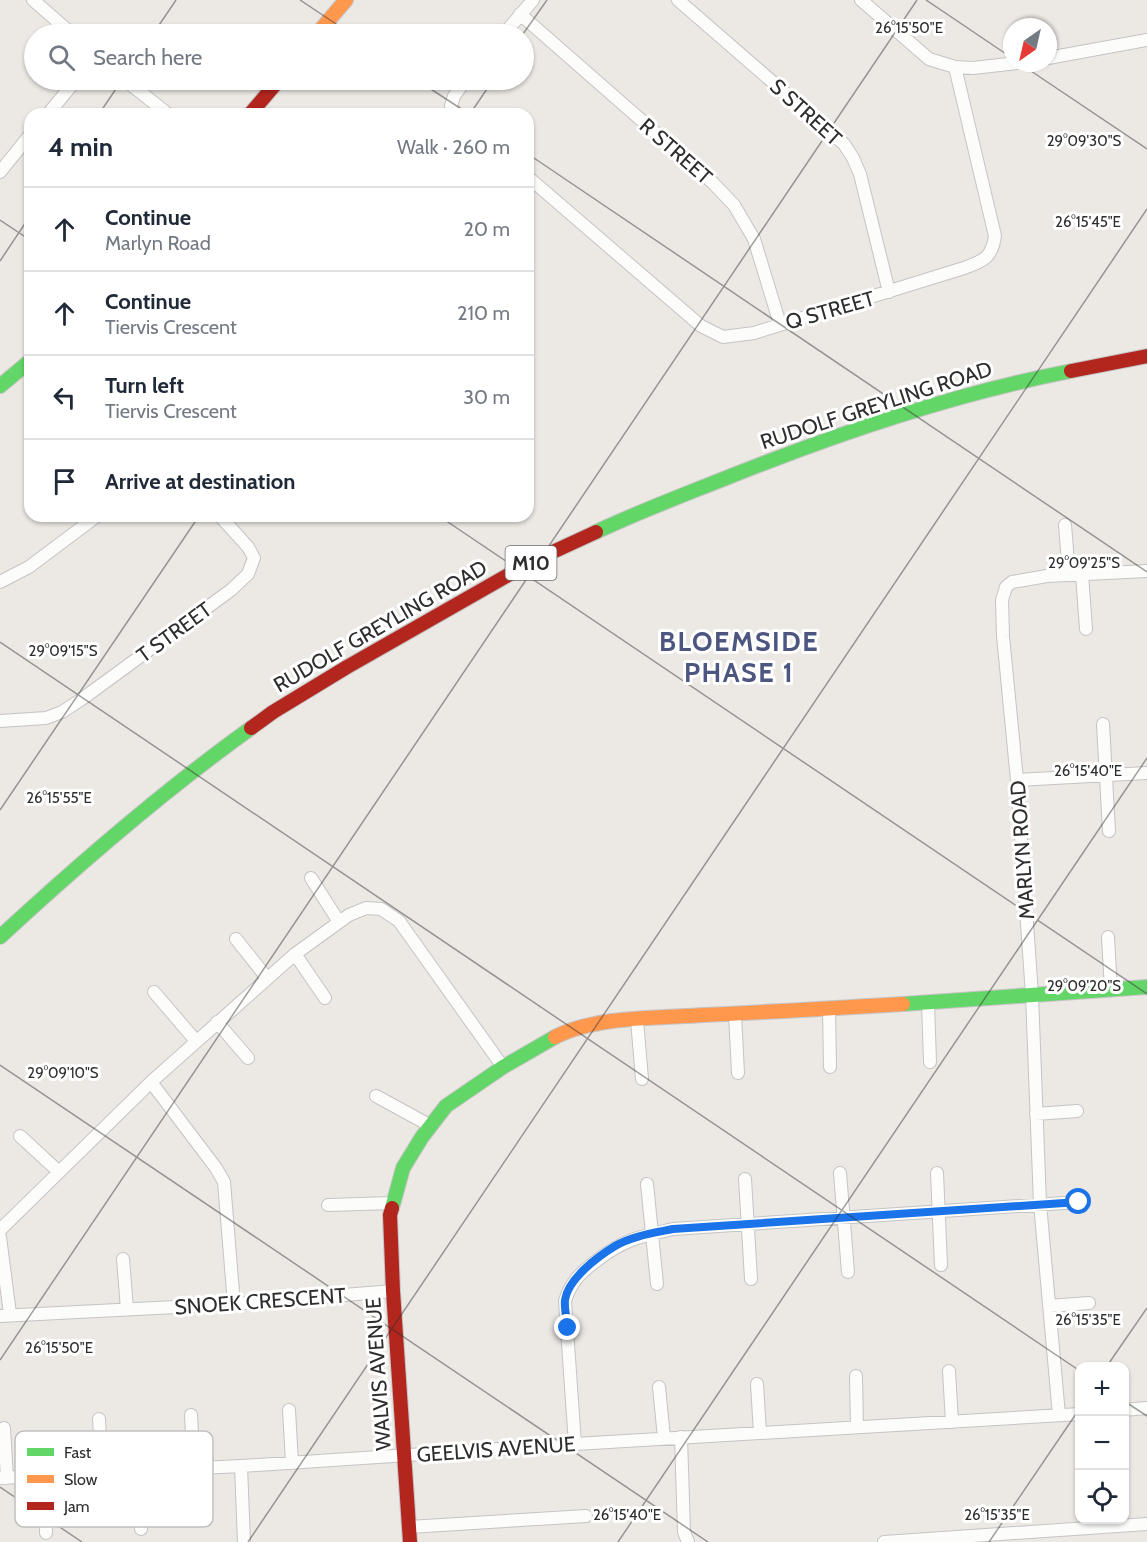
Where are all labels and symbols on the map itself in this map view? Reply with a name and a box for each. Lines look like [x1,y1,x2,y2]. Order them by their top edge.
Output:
north arrow [1003,18,1057,72]
text: 26°15'50"E [875,19,943,37]
street label: S STREET [765,73,847,151]
street label: R STREET [635,113,717,189]
text: 29°09'30"S [1047,132,1121,150]
text: 26°15'45"E [1055,213,1121,231]
street label: Q STREET [783,285,877,335]
street label: RUDOLF GREYLING ROAD [757,356,995,454]
road number: M10 [506,546,556,580]
text: 29°09'25"S [1048,554,1120,572]
street label: RUDOLF GREYLING ROAD [269,555,491,697]
street label: T STREET [132,596,216,668]
district label: BLOEMSIDE PHASE 1 [659,625,819,689]
text: 29°09'15"S [29,642,98,660]
text: 26°15'40"E [1054,762,1122,780]
street label: MARLYN ROAD [1005,780,1039,920]
text: 26°15'55"E [26,789,92,807]
text: 29°09'20"S [1047,977,1121,995]
text: 29°09'10"S [27,1064,99,1082]
route start [1065,1188,1091,1214]
street label: SNOEK CRESCENT [174,1283,346,1319]
street label: WALVIS AVENUE [360,1297,396,1451]
text: 26°15'35"E [1055,1311,1121,1329]
route end [554,1314,580,1340]
text: 26°15'50"E [25,1339,93,1357]
legend [15,1431,213,1527]
street label: GEELVIS AVENUE [416,1431,576,1467]
text: Fast [64,1443,92,1462]
text: Slow [64,1470,98,1489]
text: Jam [63,1497,90,1516]
text: 26°15'40"E [593,1506,661,1524]
text: 26°15'35"E [964,1506,1030,1524]

